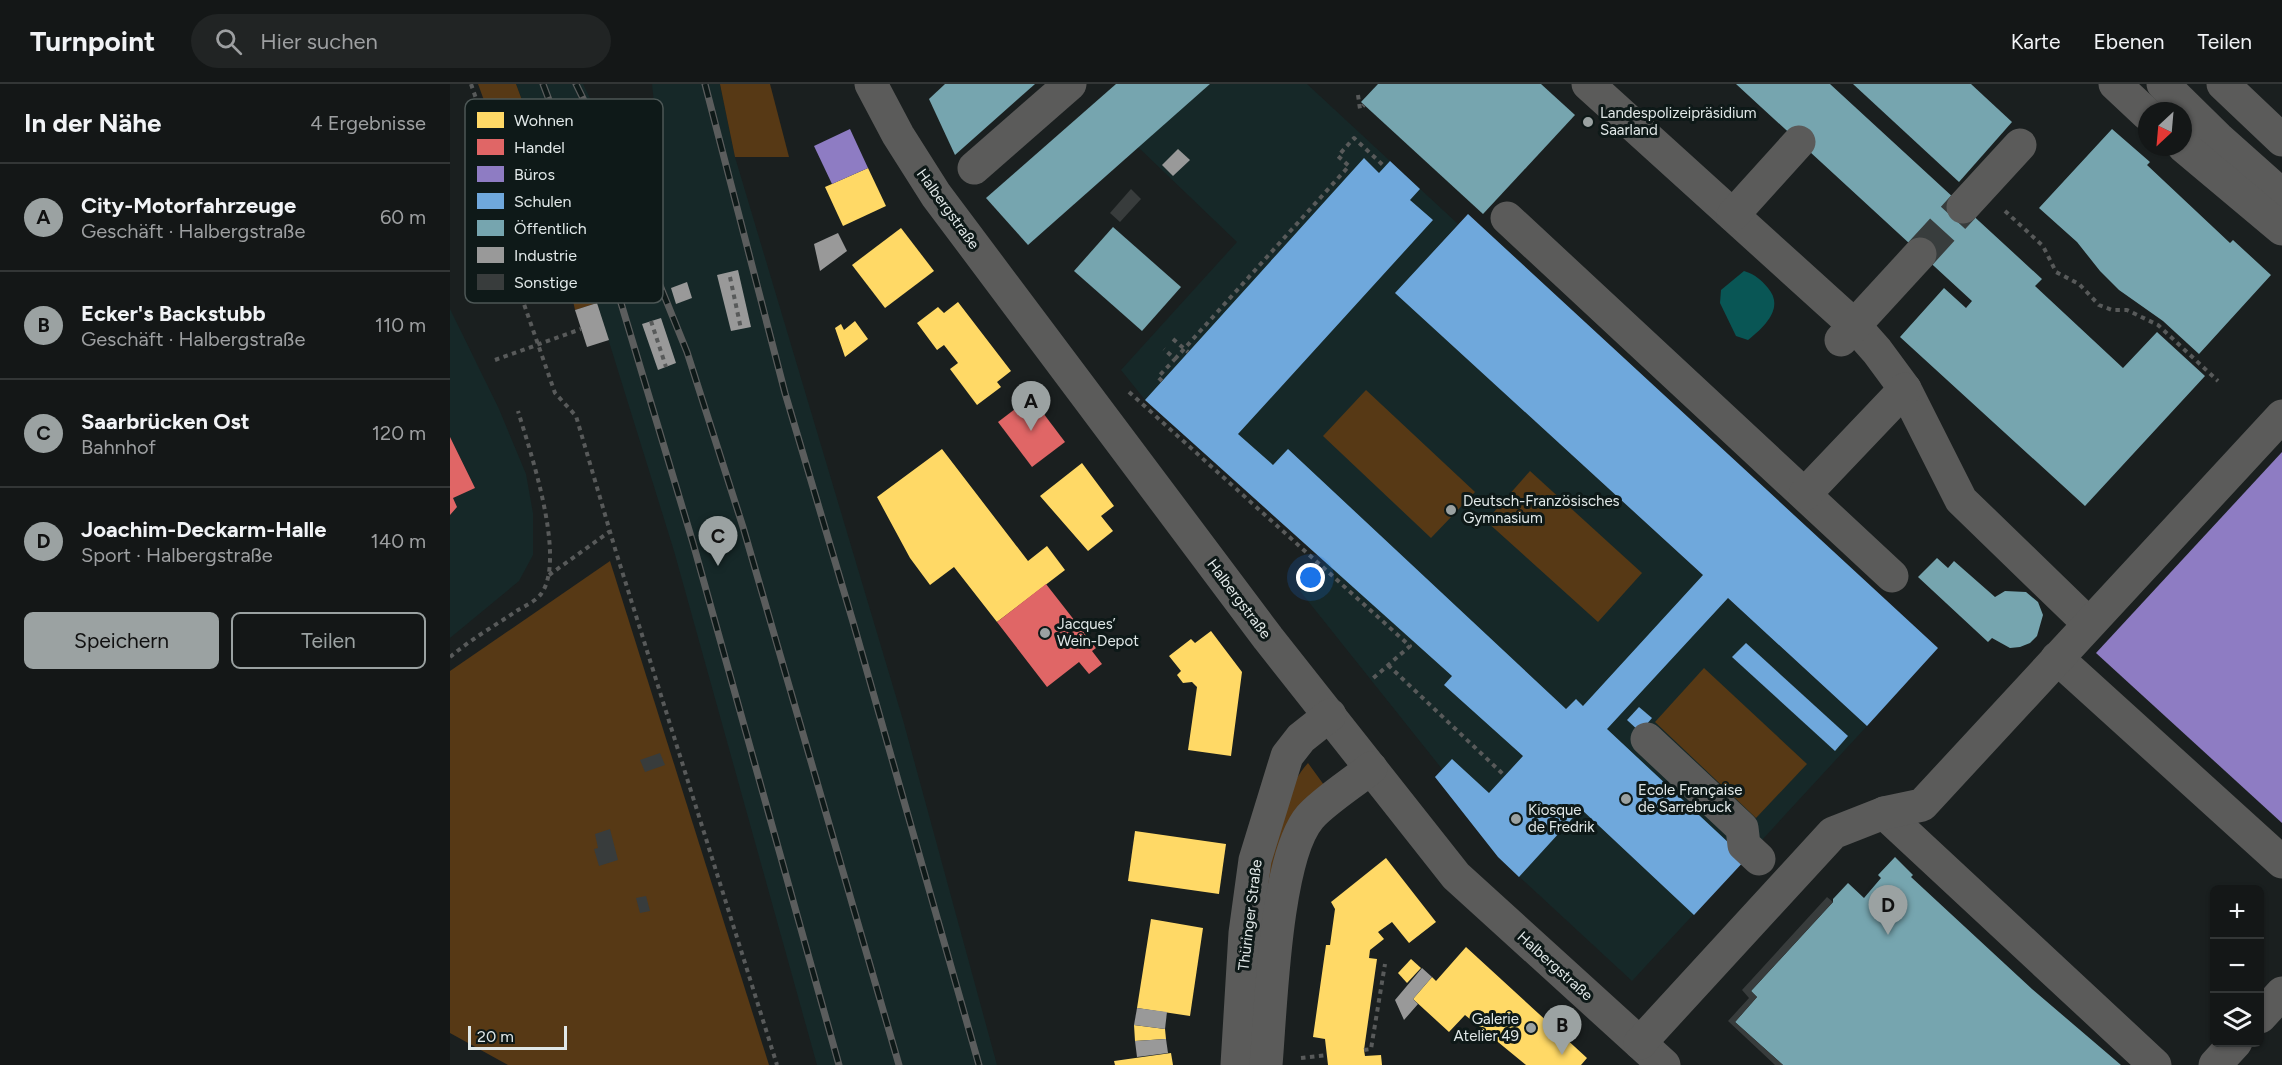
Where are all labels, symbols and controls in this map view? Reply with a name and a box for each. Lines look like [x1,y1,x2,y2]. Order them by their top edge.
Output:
search box [191,14,611,68]
text: Turnpoint [30,24,155,58]
icon: search [212,25,245,58]
text: Hier suchen [260,28,378,55]
text: Karte [2011,29,2060,54]
text: Ebenen [2093,29,2165,54]
text: Teilen [2198,29,2252,54]
legend [465,99,663,303]
north arrow [2138,102,2192,156]
place label: Landespolizeipräsidium Saarland [1600,104,1757,139]
text: In der Nähe [24,107,161,139]
text: 4 Ergebnisse [310,111,426,135]
text: Wohnen [514,111,574,130]
marker: Landespolizeipräsidium Saarland [1581,115,1595,129]
text: Handel [514,138,565,157]
text: Büros [514,165,555,184]
street label: Halbergstraße [913,165,983,253]
text: City-Motorfahrzeuge [81,192,296,219]
text: Schulen [514,192,572,211]
text: A [36,205,51,229]
text: 60 m [380,205,426,229]
text: Geschäft · Halbergstraße [81,219,305,243]
text: Öffentlich [514,219,587,238]
text: Industrie [514,246,577,265]
text: Sonstige [514,273,578,292]
text: Ecker's Backstubb [81,300,266,327]
text: B [37,313,50,337]
text: 110 m [375,313,426,337]
text: Geschäft · Halbergstraße [81,327,305,351]
pin: A [1012,382,1050,431]
text: Saarbrücken Ost [81,408,250,435]
text: C [36,421,51,445]
text: 120 m [372,421,426,445]
text: Bahnhof [81,435,156,459]
place label: Deutsch-Französisches Gymnasium [1463,492,1620,527]
marker: Deutsch-Französisches Gymnasium [1444,503,1458,517]
text: Joachim-Deckarm-Halle [81,516,326,543]
pin: C [698,516,738,566]
text: D [37,529,51,553]
text: 140 m [371,529,426,553]
text: Sport · Halbergstraße [81,543,273,567]
street label: Halbergstraße [1203,556,1275,642]
your location [1296,563,1325,592]
button: Speichern [24,612,219,669]
button: Teilen [231,612,426,669]
place label: Jacques’ Wein-Depot [1057,615,1139,650]
marker: Jacques’ Wein-Depot [1038,626,1052,640]
place label: Ecole Française de Sarrebruck [1638,781,1742,816]
marker: Ecole Française de Sarrebruck [1619,792,1633,806]
place label: Kiosque de Fredrik [1528,801,1595,836]
marker: Kiosque de Fredrik [1509,812,1523,826]
street label: Thüringer Straße [1234,858,1266,972]
map controls [2210,885,2264,1047]
button: + [2210,885,2264,939]
pin: D [1868,886,1908,935]
street label: Halbergstraße [1514,927,1596,1005]
button: − [2210,939,2264,993]
button: layers [2210,993,2264,1047]
pin: B [1542,1006,1582,1055]
place label: Galerie Atelier 49 [1453,1010,1519,1045]
marker: Galerie Atelier 49 [1524,1021,1538,1035]
scale bar [468,1023,567,1050]
text: 20 m [477,1027,514,1046]

